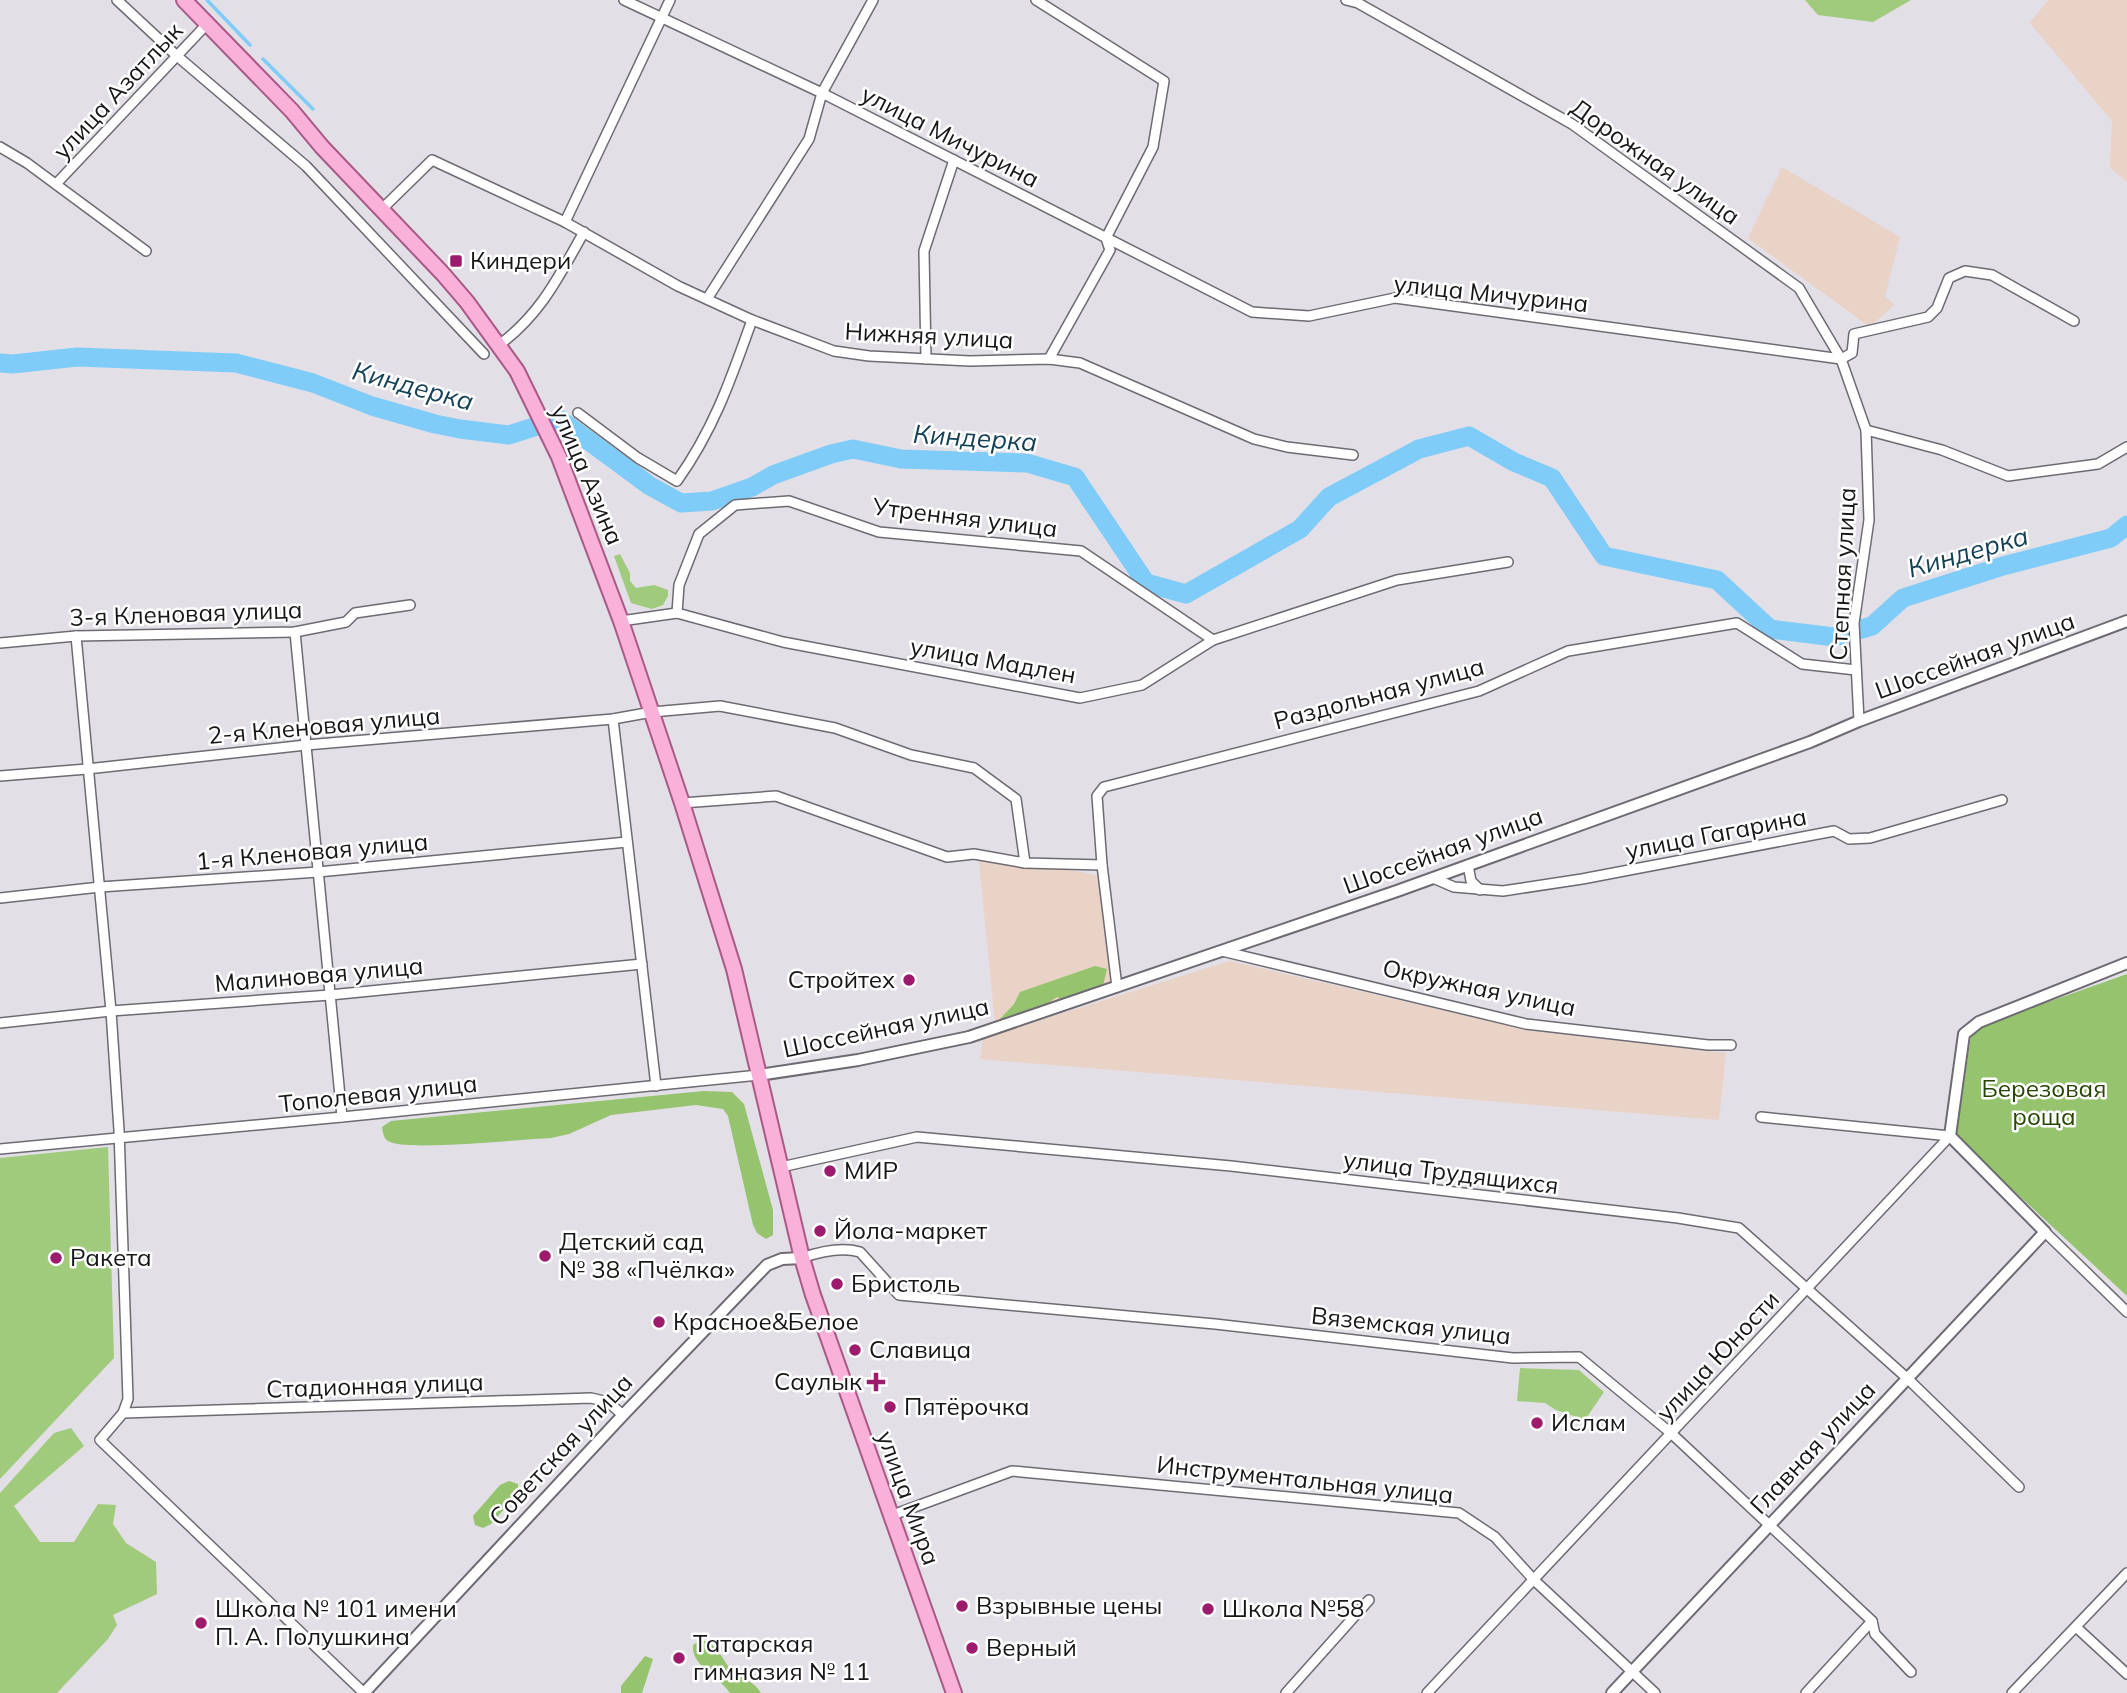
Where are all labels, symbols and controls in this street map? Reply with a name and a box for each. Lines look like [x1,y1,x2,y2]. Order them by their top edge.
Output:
street label: улица Азатлык [46,16,188,165]
street label: улица Мичурина [857,78,1044,194]
street label: Дорожная улица [1565,92,1746,231]
place label: Киндери [470,245,571,275]
marker: Киндери [448,253,464,269]
street label: улица Мичурина [1392,268,1590,318]
street label: Нижняя улица [844,316,1014,354]
water label: Киндерка [349,354,477,418]
street label: улица Азина [545,400,631,549]
water label: Киндерка [912,417,1038,458]
street label: Степная улица [1822,487,1862,661]
street label: Утренняя улица [870,491,1059,543]
water label: Киндерка [1904,519,2032,584]
street label: 3-я Кленовая улица [69,594,303,632]
street label: Шоссейная улица [1871,605,2079,705]
street label: улица Мадлен [908,631,1078,689]
street label: Раздольная улица [1270,651,1487,736]
street label: 2-я Кленовая улица [207,700,441,750]
street label: Шоссейная улица [1339,800,1547,900]
street label: улица Гагарина [1623,801,1809,865]
street label: 1-я Кленовая улица [195,826,429,876]
street label: Малиновая улица [213,950,424,998]
street label: Окружная улица [1380,952,1579,1022]
place label: Стройтех [788,964,895,994]
marker: Стройтех [901,972,917,988]
street label: Шоссейная улица [780,991,992,1064]
street label: Тополевая улица [277,1068,479,1118]
park label: Березовая роща [1982,1073,2106,1131]
street label: улица Трудящихся [1342,1144,1560,1200]
place label: МИР [844,1155,898,1185]
marker: МИР [822,1163,838,1179]
place label: Йола-маркет [834,1215,987,1245]
marker: Йола-маркет [812,1223,828,1239]
place label: Детский сад № 38 «Пчёлка» [559,1226,735,1284]
place label: Ракета [70,1242,152,1272]
marker: Детский сад № 38 «Пчёлка» [537,1248,553,1264]
marker: Ракета [48,1250,64,1266]
place label: Бристоль [851,1268,960,1298]
marker: Бристоль [829,1276,845,1292]
street label: улица Юности [1649,1284,1785,1427]
street label: Вяземская улица [1310,1300,1512,1350]
place label: Красное&Белое [673,1306,859,1336]
marker: Красное&Белое [651,1314,667,1330]
place label: Славица [869,1334,971,1364]
marker: Славица [847,1342,863,1358]
street label: Стадионная улица [266,1366,484,1404]
place label: Саулык [774,1366,862,1396]
street label: Советская улица [482,1367,638,1531]
marker: Саулык [868,1374,884,1390]
street label: Главная улица [1743,1375,1881,1520]
place label: Пятёрочка [904,1391,1029,1421]
marker: Пятёрочка [882,1399,898,1415]
place label: Ислам [1551,1407,1626,1437]
marker: Ислам [1529,1415,1545,1431]
street label: улица Мира [871,1427,947,1569]
street label: Инструментальная улица [1155,1449,1455,1509]
place label: Взрывные цены [976,1590,1162,1620]
place label: Школа № 101 имени П. А. Полушкина [215,1593,457,1651]
place label: Школа №58 [1222,1593,1364,1623]
marker: Взрывные цены [954,1598,970,1614]
marker: Школа №58 [1200,1601,1216,1617]
marker: Школа № 101 имени П. А. Полушкина [193,1615,209,1631]
place label: Татарская гимназия № 11 [693,1628,870,1686]
place label: Верный [986,1632,1077,1662]
marker: Верный [964,1640,980,1656]
marker: Татарская гимназия № 11 [671,1650,687,1666]

